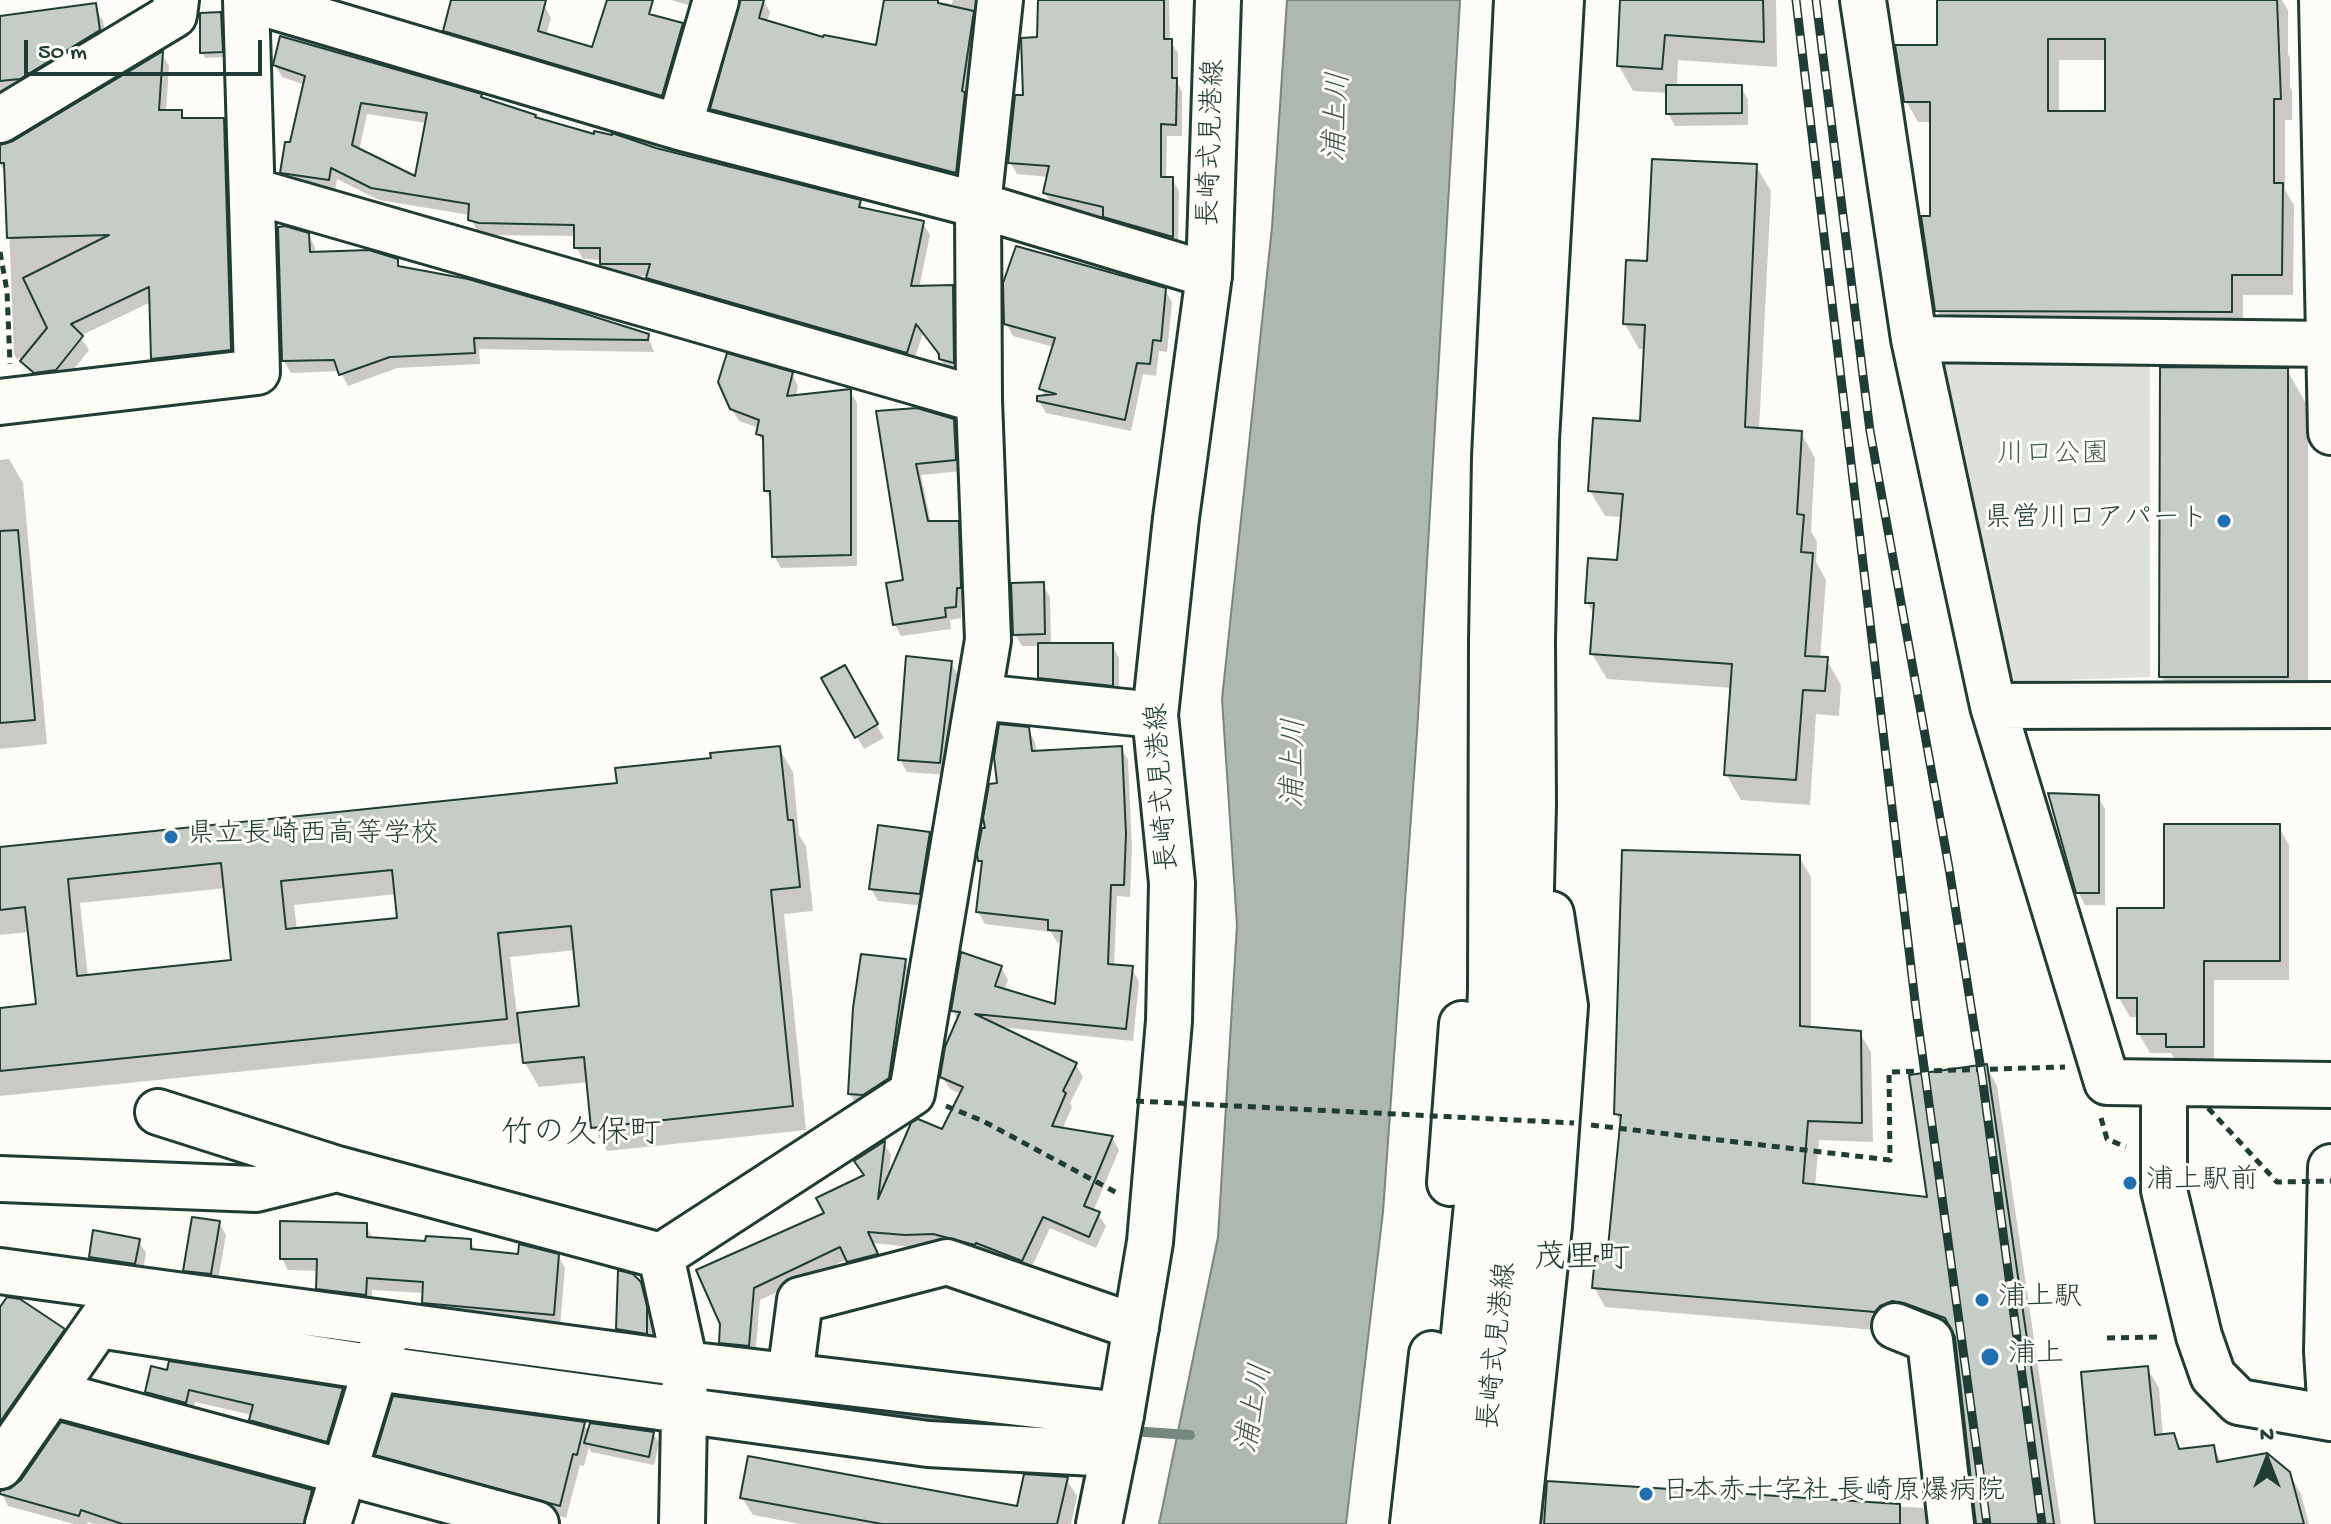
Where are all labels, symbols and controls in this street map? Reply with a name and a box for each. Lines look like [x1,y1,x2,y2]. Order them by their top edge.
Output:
scale bar [28,24,266,74]
text: 50 m [38,39,87,68]
street label: 長崎式見港線 [1194,58,1234,228]
water label: 浦上川 [1320,71,1360,163]
park label: 川口公園 [1997,440,2109,474]
place label: 県営川口アパート [1984,504,2208,538]
marker: 県営川口アパート [2215,512,2233,530]
street label: 長崎式見港線 [1142,702,1188,872]
water label: 浦上川 [1278,718,1316,808]
place label: 県立長崎西高等学校 [187,820,439,854]
marker: 県立長崎西高等学校 [162,828,180,846]
district label: 竹の久保町 [501,1117,661,1155]
place label: 浦上駅前 [2146,1166,2258,1200]
marker: 浦上駅前 [2121,1174,2139,1192]
district label: 茂里町 [1534,1242,1630,1280]
street label: 長崎式見港線 [1475,1261,1525,1431]
place label: 浦上駅 [1998,1283,2082,1317]
marker: 浦上駅 [1973,1291,1991,1309]
place label: 浦上 [2008,1340,2064,1374]
marker: 浦上 [1979,1346,2001,1368]
water label: 浦上川 [1231,1362,1283,1456]
north arrow [2227,1420,2307,1500]
text: N [2260,1423,2274,1449]
place label: 日本赤十字社 長崎原爆病院 [1662,1477,2005,1511]
marker: 日本赤十字社 長崎原爆病院 [1637,1485,1655,1503]

